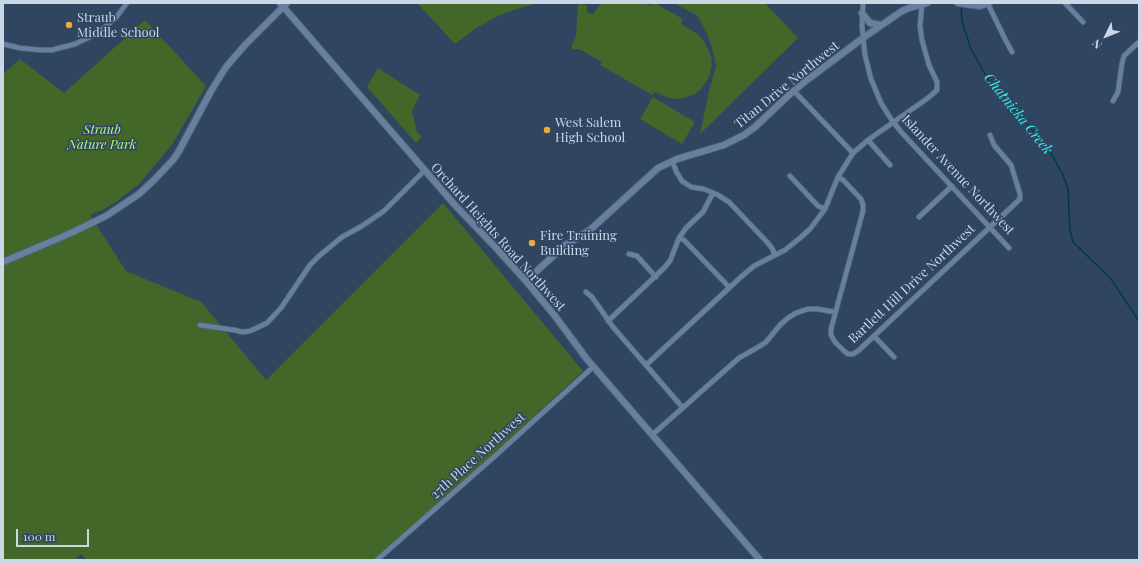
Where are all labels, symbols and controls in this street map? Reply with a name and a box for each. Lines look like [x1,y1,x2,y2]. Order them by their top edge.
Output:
place label: Straub Middle School [77,10,159,41]
north arrow [1086,16,1126,56]
marker: Straub Middle School [64,20,74,30]
text: N [1089,37,1105,53]
street label: Titan Drive Northwest [732,38,842,132]
water label: Chatnicka Creek [980,70,1056,158]
street label: Islander Avenue Northwest [898,112,1018,238]
place label: West Salem High School [555,115,625,146]
park label: Straub Nature Park [68,122,136,153]
marker: West Salem High School [542,125,552,135]
street label: Orchard Heights Road Northwest [427,160,569,314]
street label: Bartlett Hill Drive Northwest [846,221,978,347]
place label: Fire Training Building [540,228,617,259]
marker: Fire Training Building [527,238,537,248]
street label: 27th Place Northwest [428,409,528,503]
scale bar [18,521,91,547]
text: 100 m [23,528,55,544]

